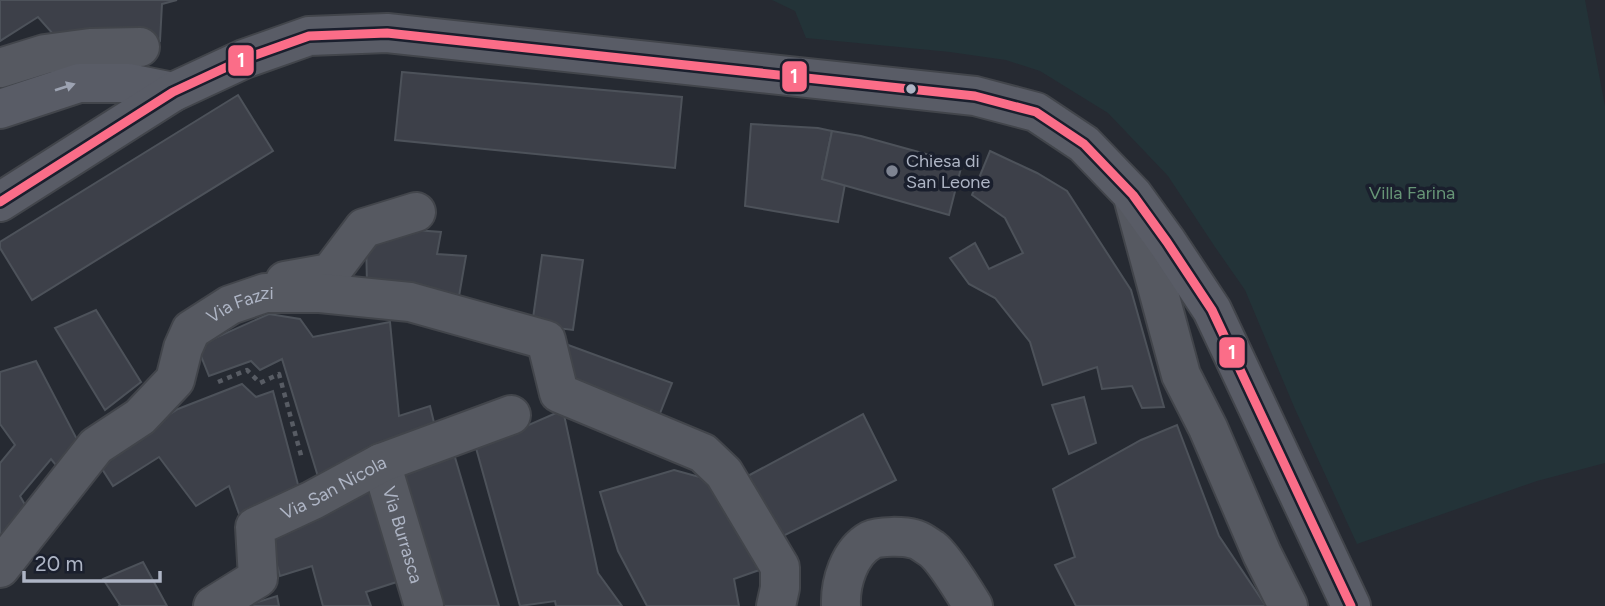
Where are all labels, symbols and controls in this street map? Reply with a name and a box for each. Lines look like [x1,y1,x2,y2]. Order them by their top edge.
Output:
line badge: 1 [227,44,255,77]
text: 1 [237,49,245,72]
line badge: 1 [781,60,808,93]
text: 1 [790,65,798,88]
one-way arrow [55,82,76,92]
unlabelled marker [904,82,918,96]
place label: Chiesa di San Leone [906,150,990,193]
marker: Chiesa di San Leone [884,163,900,179]
park label: Villa Farina [1369,182,1455,204]
street label: Via Fazzi [203,282,274,328]
line badge: 1 [1218,336,1246,369]
text: 1 [1228,341,1236,364]
street label: Via San Nicola [277,451,389,524]
street label: Via Burrasca [378,484,428,586]
scale bar [24,540,161,584]
text: 20 m [35,551,83,576]

